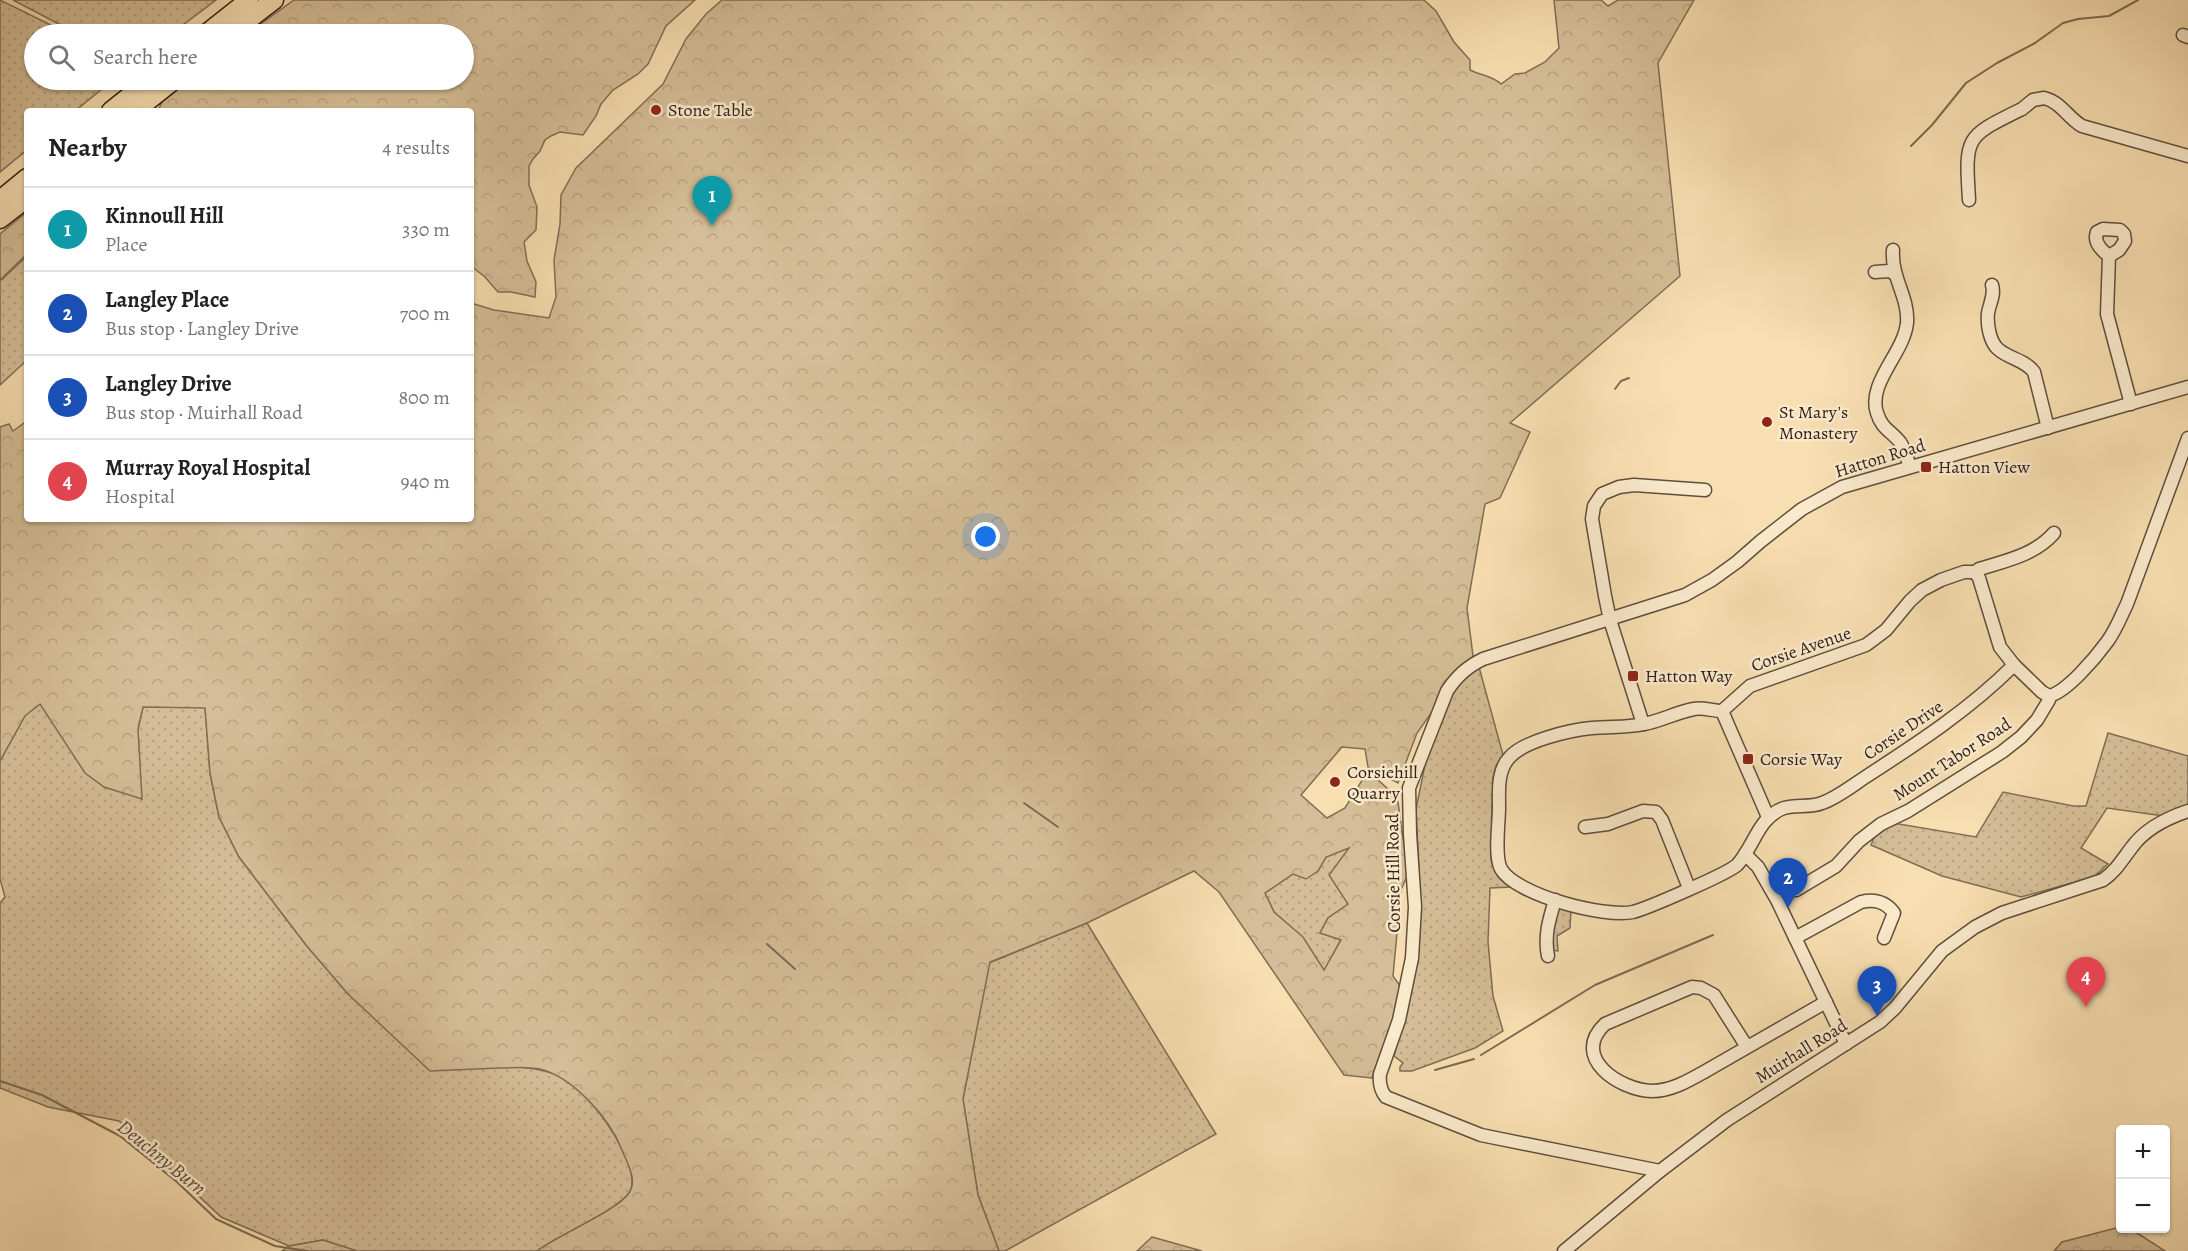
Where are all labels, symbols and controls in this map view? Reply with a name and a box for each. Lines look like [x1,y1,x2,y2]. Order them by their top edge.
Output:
search box [24,24,474,90]
icon: search [45,41,78,74]
text: Search here [93,42,198,72]
place label: Stone Table [668,98,753,122]
marker: Stone Table [649,103,663,117]
text: Nearby [48,130,127,165]
text: 4 results [382,134,450,161]
pin: 1 [692,176,732,226]
text: Kinnoull Hill [105,201,224,231]
text: 1 [64,216,71,243]
text: 330 m [402,216,450,243]
text: Place [105,231,147,258]
text: Langley Place [105,285,229,315]
text: 2 [63,300,72,327]
text: 700 m [400,300,450,327]
text: Bus stop · Langley Drive [105,315,299,342]
text: Langley Drive [105,369,232,399]
text: 3 [63,384,72,411]
text: 800 m [398,384,450,411]
text: Bus stop · Muirhall Road [105,399,303,426]
place label: St Mary's Monastery [1779,400,1859,445]
marker: St Mary's Monastery [1760,415,1774,429]
street label: Hatton Road [1832,433,1928,483]
text: Murray Royal Hospital [105,453,310,483]
place label: Hatton View [1938,455,2030,479]
marker: Hatton View [1919,460,1933,474]
text: 4 [63,468,72,495]
text: 940 m [401,468,450,495]
text: Hospital [105,483,175,510]
your location [971,522,1000,551]
street label: Corsie Avenue [1748,621,1854,677]
place label: Hatton Way [1645,664,1733,688]
marker: Hatton Way [1626,669,1640,683]
street label: Corsie Drive [1859,695,1947,765]
street label: Mount Tabor Road [1888,712,2016,806]
place label: Corsie Way [1760,747,1843,771]
marker: Corsie Way [1741,752,1755,766]
place label: Corsiehill Quarry [1347,760,1418,805]
marker: Corsiehill Quarry [1328,775,1342,789]
street label: Corsie Hill Road [1380,813,1406,933]
pin: 2 [1768,858,1808,908]
pin: 4 [2066,958,2106,1007]
pin: 3 [1858,966,1896,1016]
street label: Muirhall Road [1750,1013,1852,1089]
water label: Deuchny Burn [112,1113,212,1202]
map controls [2116,1125,2170,1233]
button: + [2116,1125,2170,1179]
button: − [2116,1179,2170,1233]

